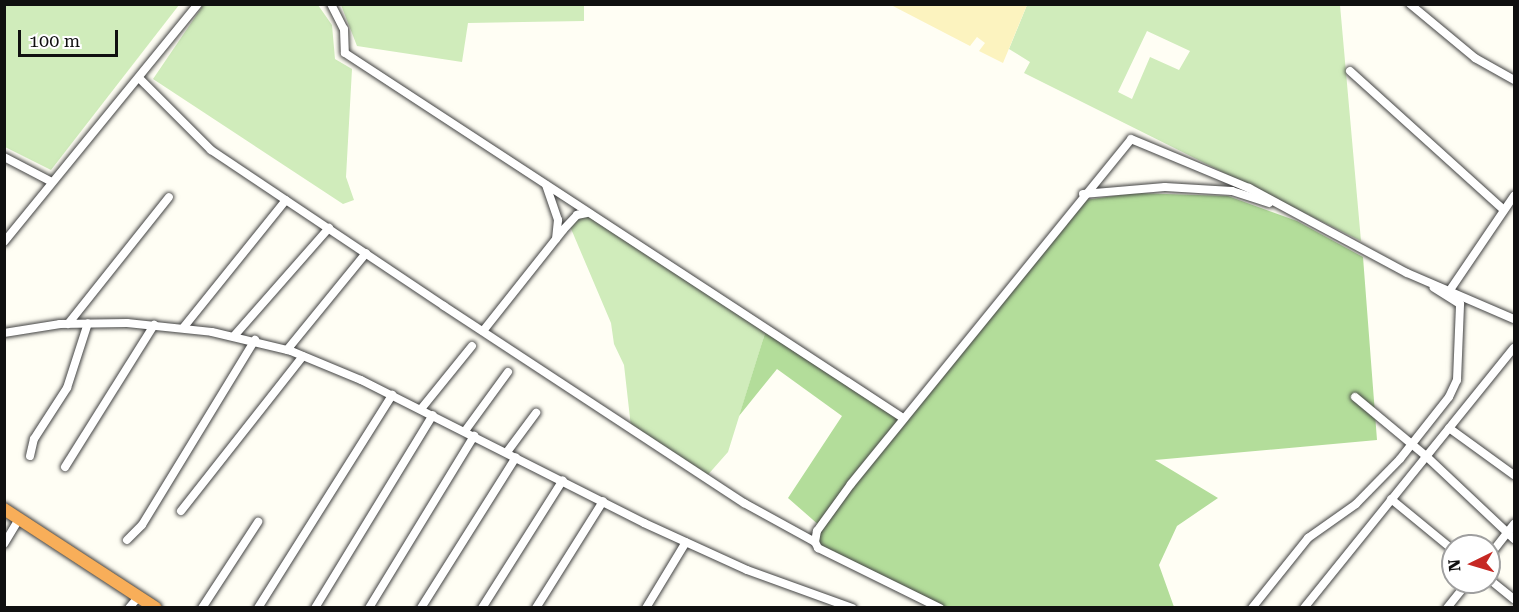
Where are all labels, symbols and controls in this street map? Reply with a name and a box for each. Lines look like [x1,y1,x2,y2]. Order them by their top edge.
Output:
scale bar [21,18,122,56]
text: 100 m [29,30,80,51]
north arrow [1441,534,1501,594]
text: N [1445,558,1465,572]

